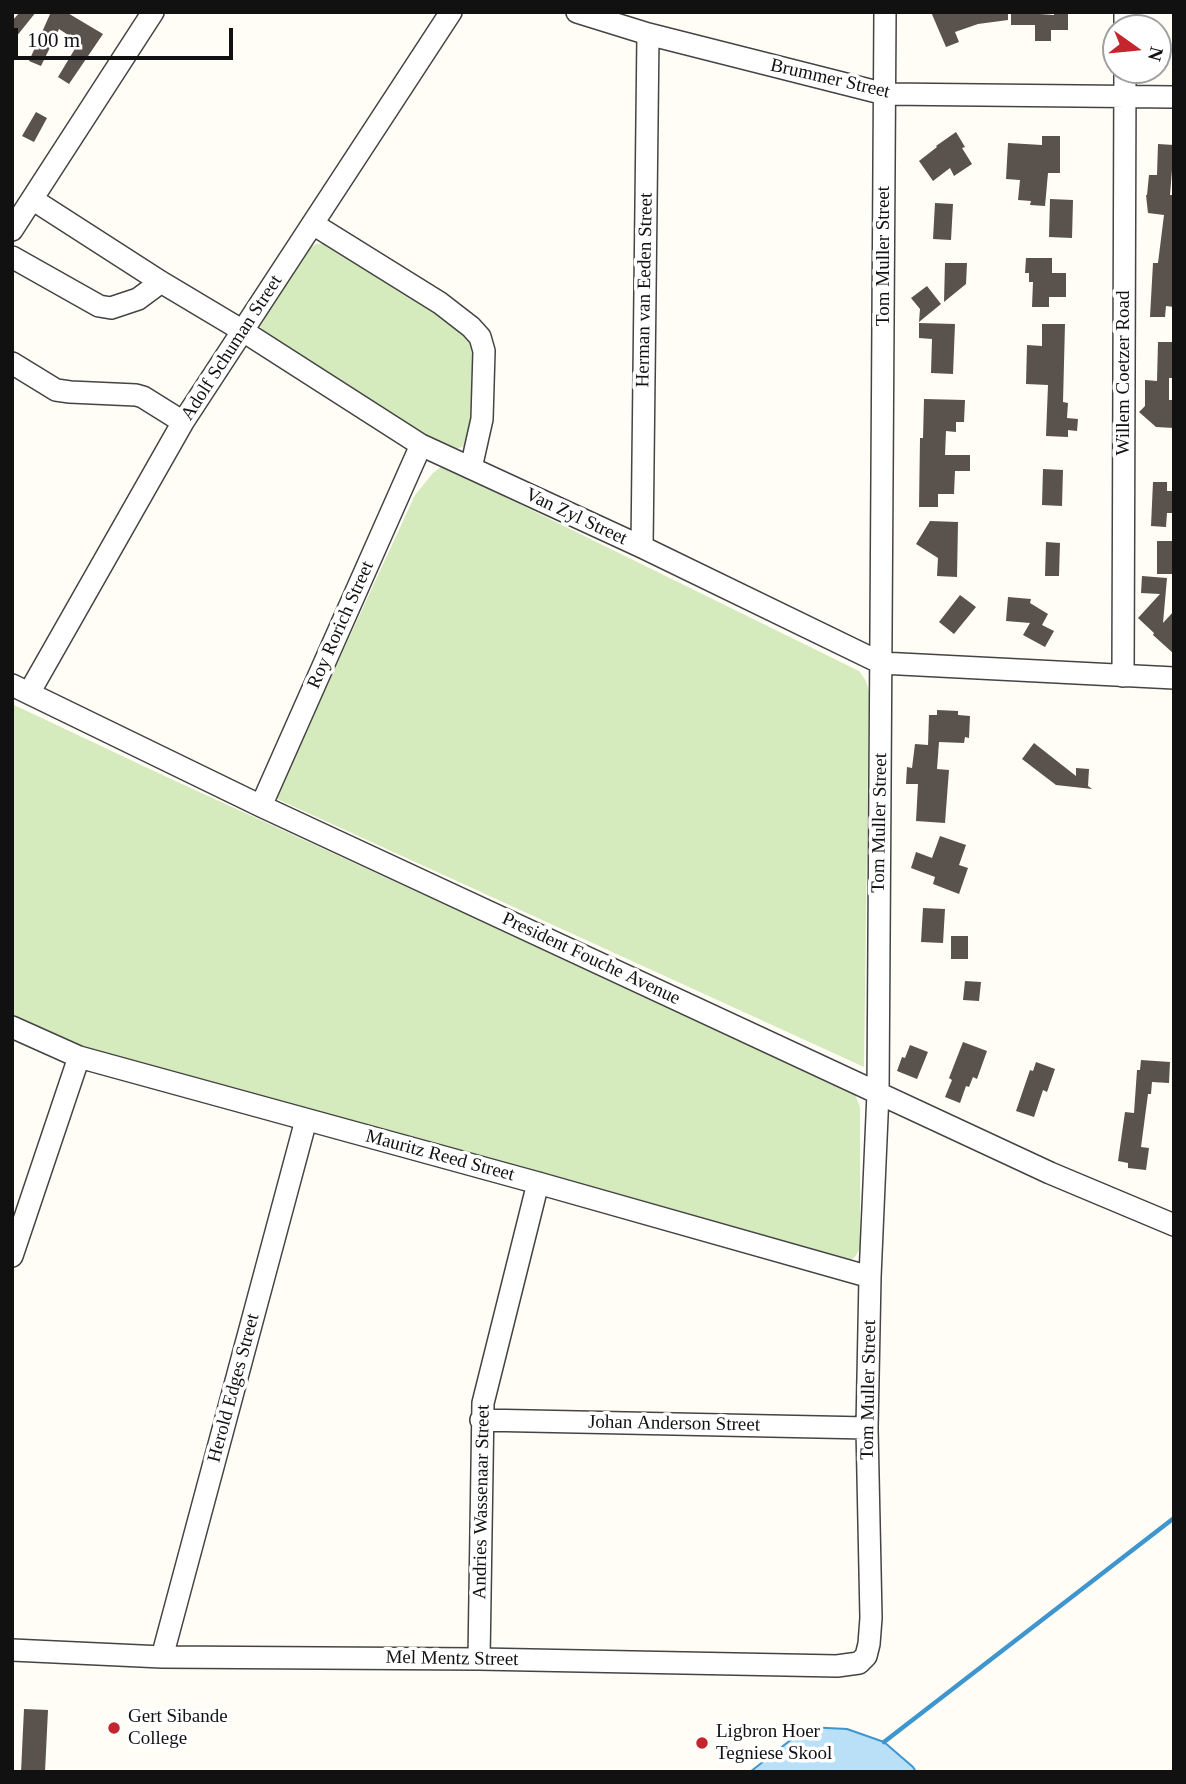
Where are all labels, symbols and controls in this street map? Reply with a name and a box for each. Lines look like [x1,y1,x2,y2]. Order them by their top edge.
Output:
scale bar [18,14,236,58]
north arrow [1102,14,1172,84]
text: 100 m [27,28,80,52]
text: N [1144,45,1168,63]
street label: Brummer Street [768,54,892,104]
street label: Tom Muller Street [873,186,895,326]
street label: Herman van Eeden Street [632,192,658,388]
street label: Adolf Schuman Street [176,271,288,425]
street label: Willem Coetzer Road [1113,291,1135,455]
street label: Van Zyl Street [521,483,631,551]
street label: Roy Rorich Street [303,558,379,692]
street label: Tom Muller Street [867,753,893,893]
street label: President Fouche Avenue [498,908,684,1010]
street label: Mauritz Reed Street [363,1125,517,1187]
street label: Herold Edges Street [203,1311,265,1465]
street label: Tom Muller Street [856,1320,882,1460]
street label: Andries Wassenaar Street [469,1404,495,1600]
street label: Johan Anderson Street [588,1411,760,1437]
street label: Mel Mentz Street [385,1646,519,1672]
place label: Gert Sibande College [128,1706,228,1750]
marker: Gert Sibande College [106,1720,122,1736]
place label: Ligbron Hoer Tegniese Skool [716,1721,832,1765]
marker: Ligbron Hoer Tegniese Skool [694,1735,710,1751]

